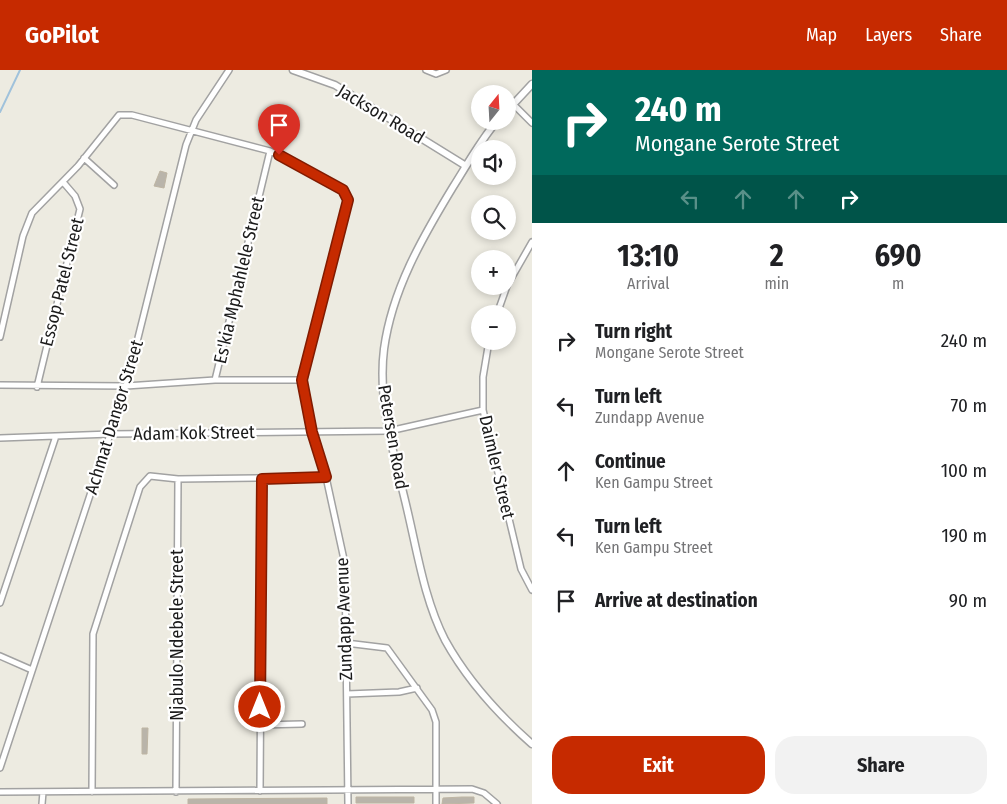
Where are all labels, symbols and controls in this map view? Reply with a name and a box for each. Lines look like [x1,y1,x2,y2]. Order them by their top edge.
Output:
text: GoPilot [25,21,99,49]
text: Map [806,24,837,46]
text: Layers [865,24,912,46]
text: Share [940,24,982,46]
street label: Jackson Road [333,79,429,149]
north arrow [471,85,516,130]
map controls [471,85,516,350]
text: 240 m [635,88,722,130]
icon: right [552,90,617,155]
pin [258,104,300,155]
icon: arrive [265,111,293,139]
text: Mongane Serote Street [635,130,840,157]
button: sound [471,140,516,185]
icon: left [676,185,704,213]
icon: ahead [729,185,757,213]
icon: ahead [782,185,810,213]
icon: right [835,185,863,213]
street label: Es'kia Mphahlele Street [209,194,269,366]
button: search [471,195,516,240]
street label: Essop Patel Street [35,215,89,349]
text: 13:10 [617,238,679,274]
text: 2 [770,238,784,274]
text: 690 [874,238,922,274]
button: + [471,250,516,295]
text: Arrival [627,274,669,293]
text: min [764,274,789,293]
text: m [892,274,904,293]
button: − [471,305,516,350]
text: Turn right [595,320,672,343]
icon: right [552,327,580,355]
text: 240 m [941,329,987,352]
street label: Achmat Dangor Street [80,337,148,497]
text: Mongane Serote Street [595,343,744,362]
street label: Petersen Road [373,383,413,491]
text: Turn left [595,385,662,408]
icon: left [552,392,580,420]
text: 70 m [951,394,987,417]
text: Zundapp Avenue [595,408,704,427]
street label: Daimler Street [474,413,520,521]
street label: Adam Kok Street [133,421,255,445]
text: Continue [595,450,666,473]
icon: ahead [552,457,580,485]
text: 100 m [941,459,987,482]
text: Ken Gampu Street [595,473,713,492]
text: Turn left [595,515,662,538]
icon: left [552,522,580,550]
text: 190 m [941,524,987,547]
text: Ken Gampu Street [595,538,713,557]
street label: Njabulo Ndebele Street [166,549,188,721]
street label: Zundapp Avenue [331,557,357,681]
icon: arrive [552,587,580,615]
text: Arrive at destination [595,589,758,612]
text: 90 m [949,589,987,612]
position arrow [233,680,285,732]
button: Exit [552,736,765,794]
button: Share [775,736,987,794]

